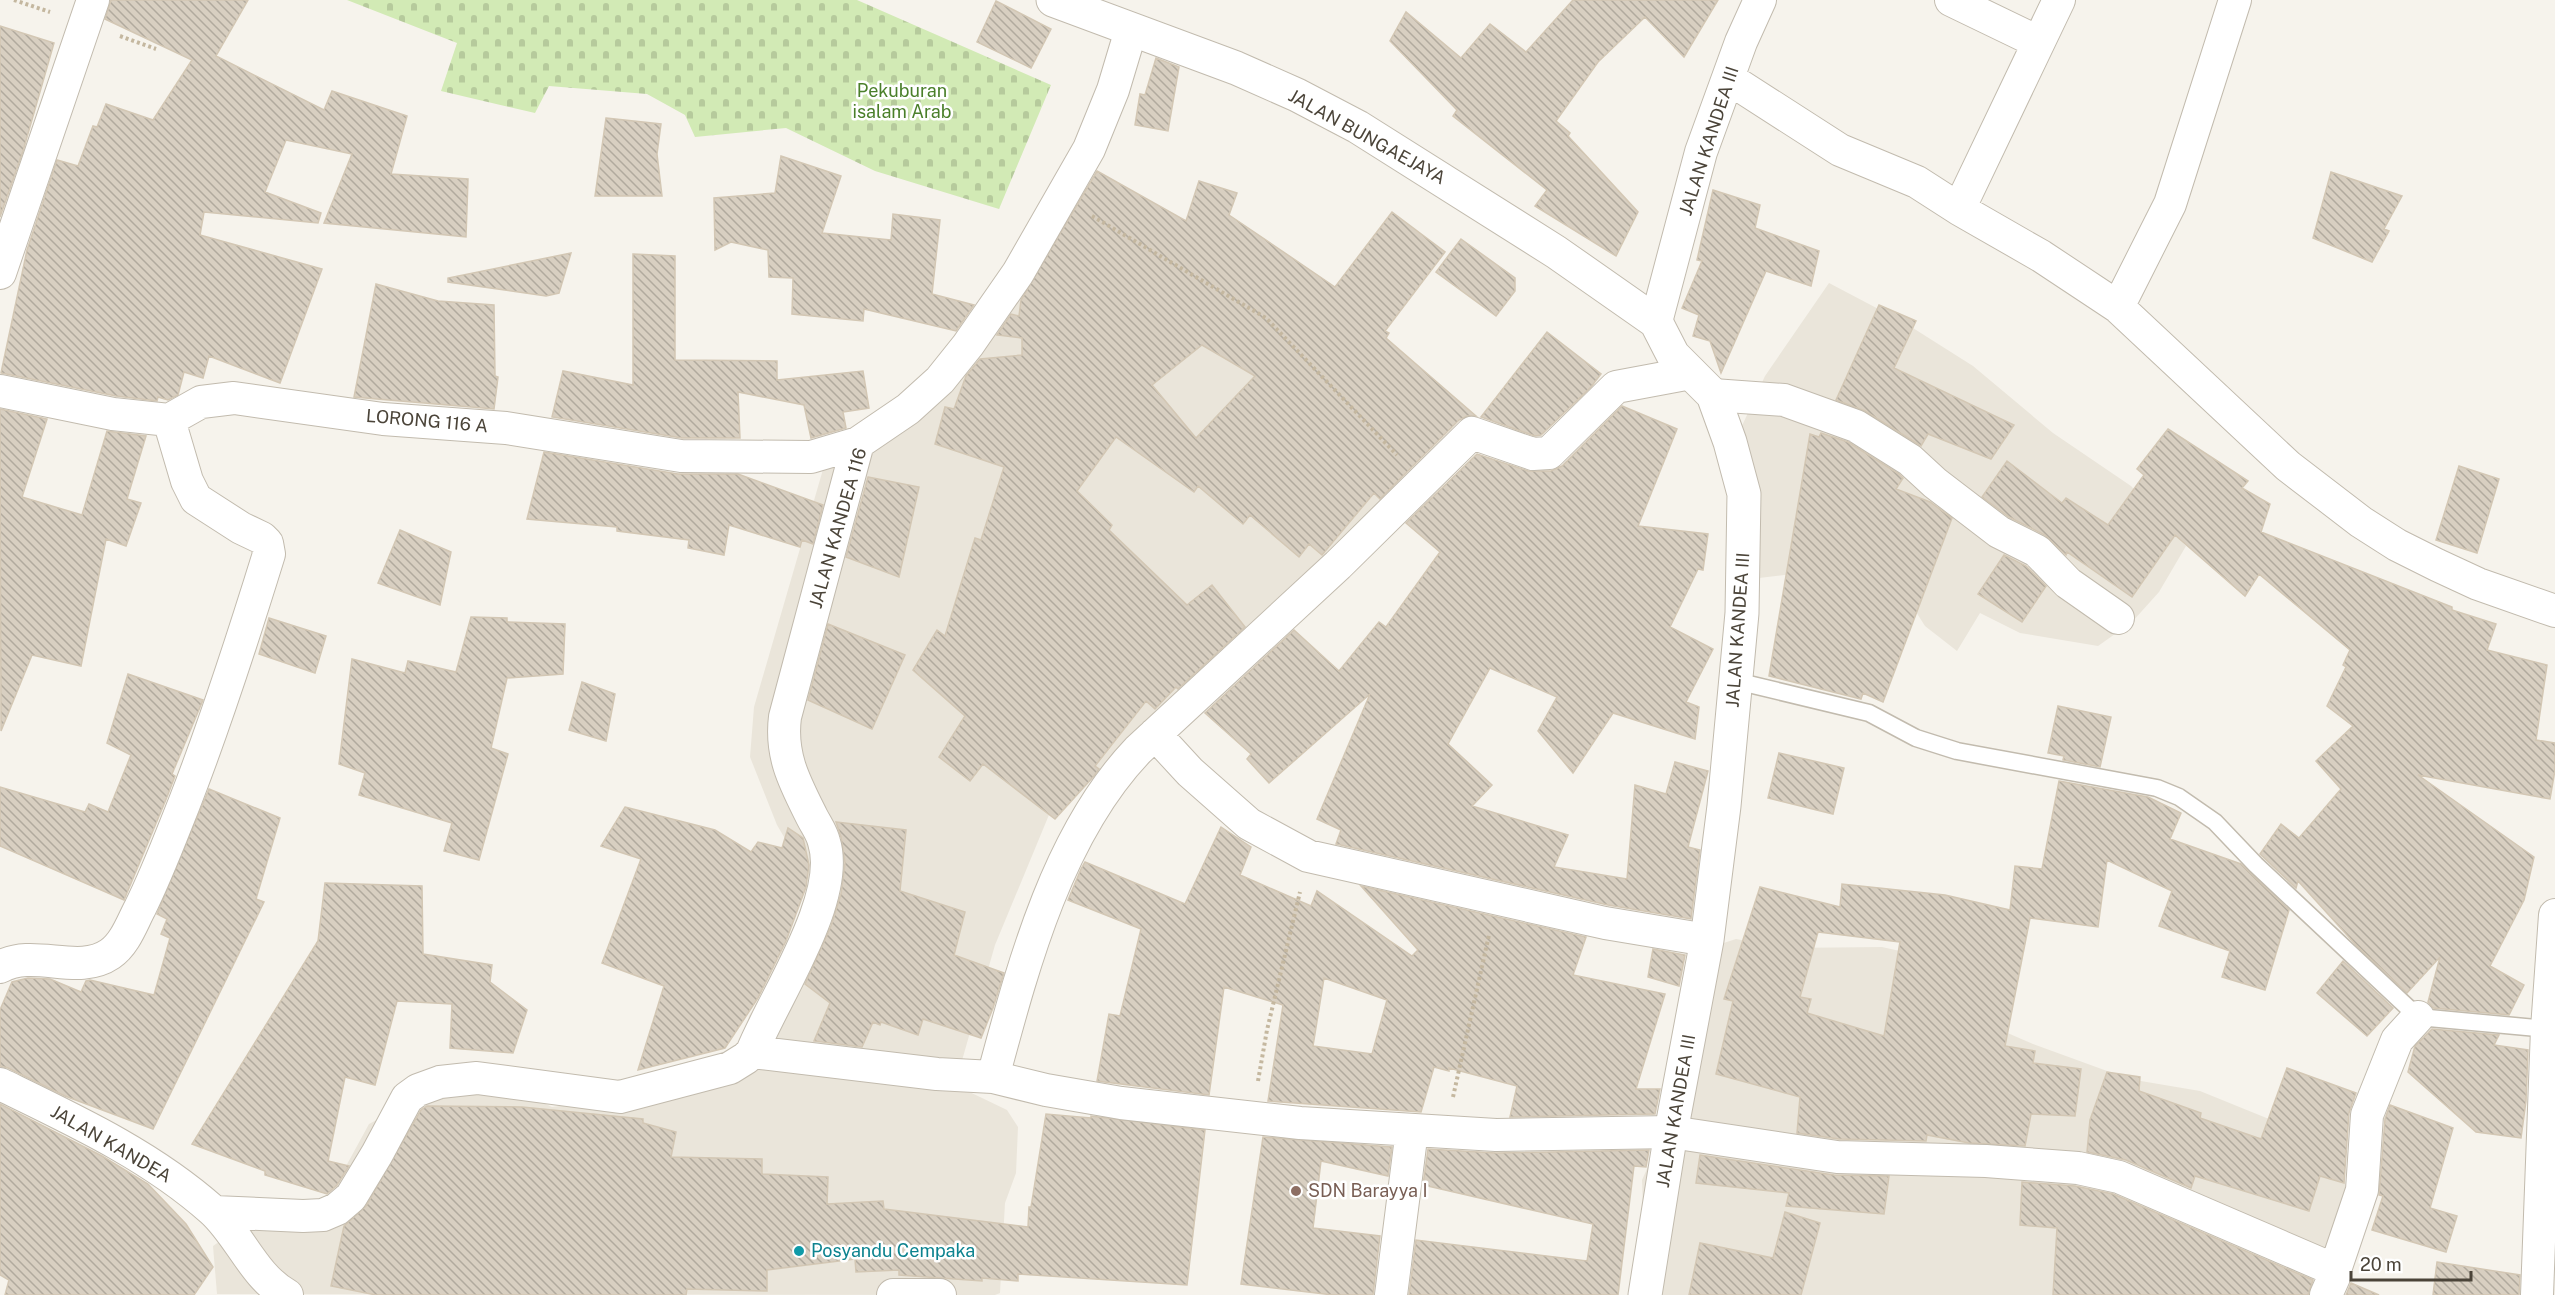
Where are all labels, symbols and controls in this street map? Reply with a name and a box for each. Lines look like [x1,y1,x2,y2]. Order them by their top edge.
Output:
street label: JALAN KANDEA III [1675,64,1743,218]
park label: Pekuburan isalam Arab [853,80,952,122]
street label: JALAN BUNGAEJAYA [1285,85,1450,189]
street label: LORONG 116 A [365,405,489,436]
street label: JALAN KANDEA 116 [805,445,870,611]
street label: JALAN KANDEA III [1722,552,1753,708]
street label: JALAN KANDEA III [1652,1033,1699,1189]
street label: JALAN KANDEA [47,1101,175,1187]
place label: SDN Barayya I [1308,1180,1427,1201]
marker: SDN Barayya I [1289,1184,1303,1198]
place label: Posyandu Cempaka [811,1240,975,1261]
marker: Posyandu Cempaka [792,1244,806,1258]
scale bar [2351,1244,2471,1282]
text: 20 m [2360,1254,2402,1275]

